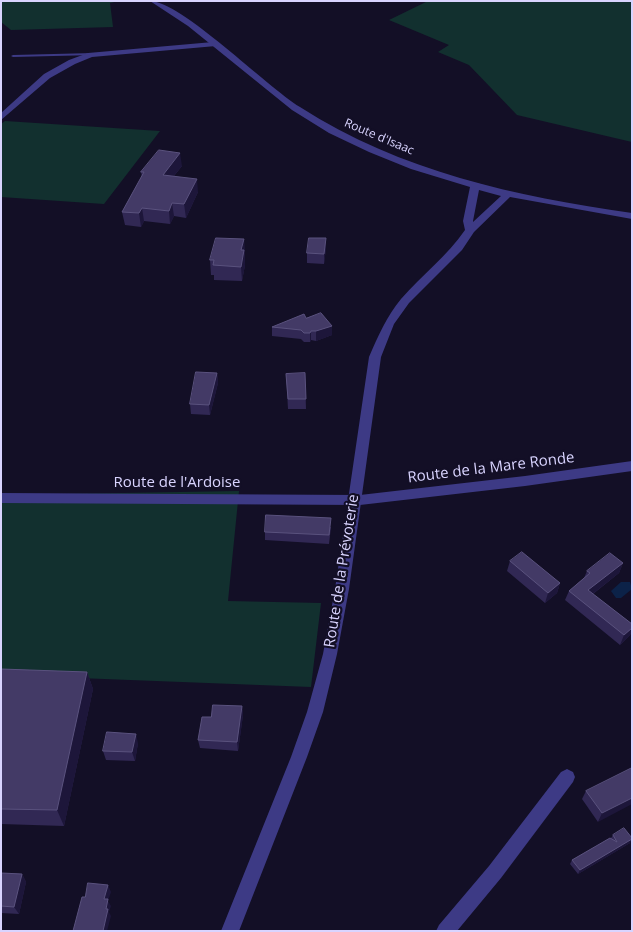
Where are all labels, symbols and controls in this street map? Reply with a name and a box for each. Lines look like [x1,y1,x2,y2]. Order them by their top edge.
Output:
street label: Route d'Isaac [342,116,416,158]
street label: Route de la Mare Ronde [407,449,575,487]
street label: Route de l'Ardoise [114,474,240,492]
street label: Route de la Prévoterie [321,493,363,649]

